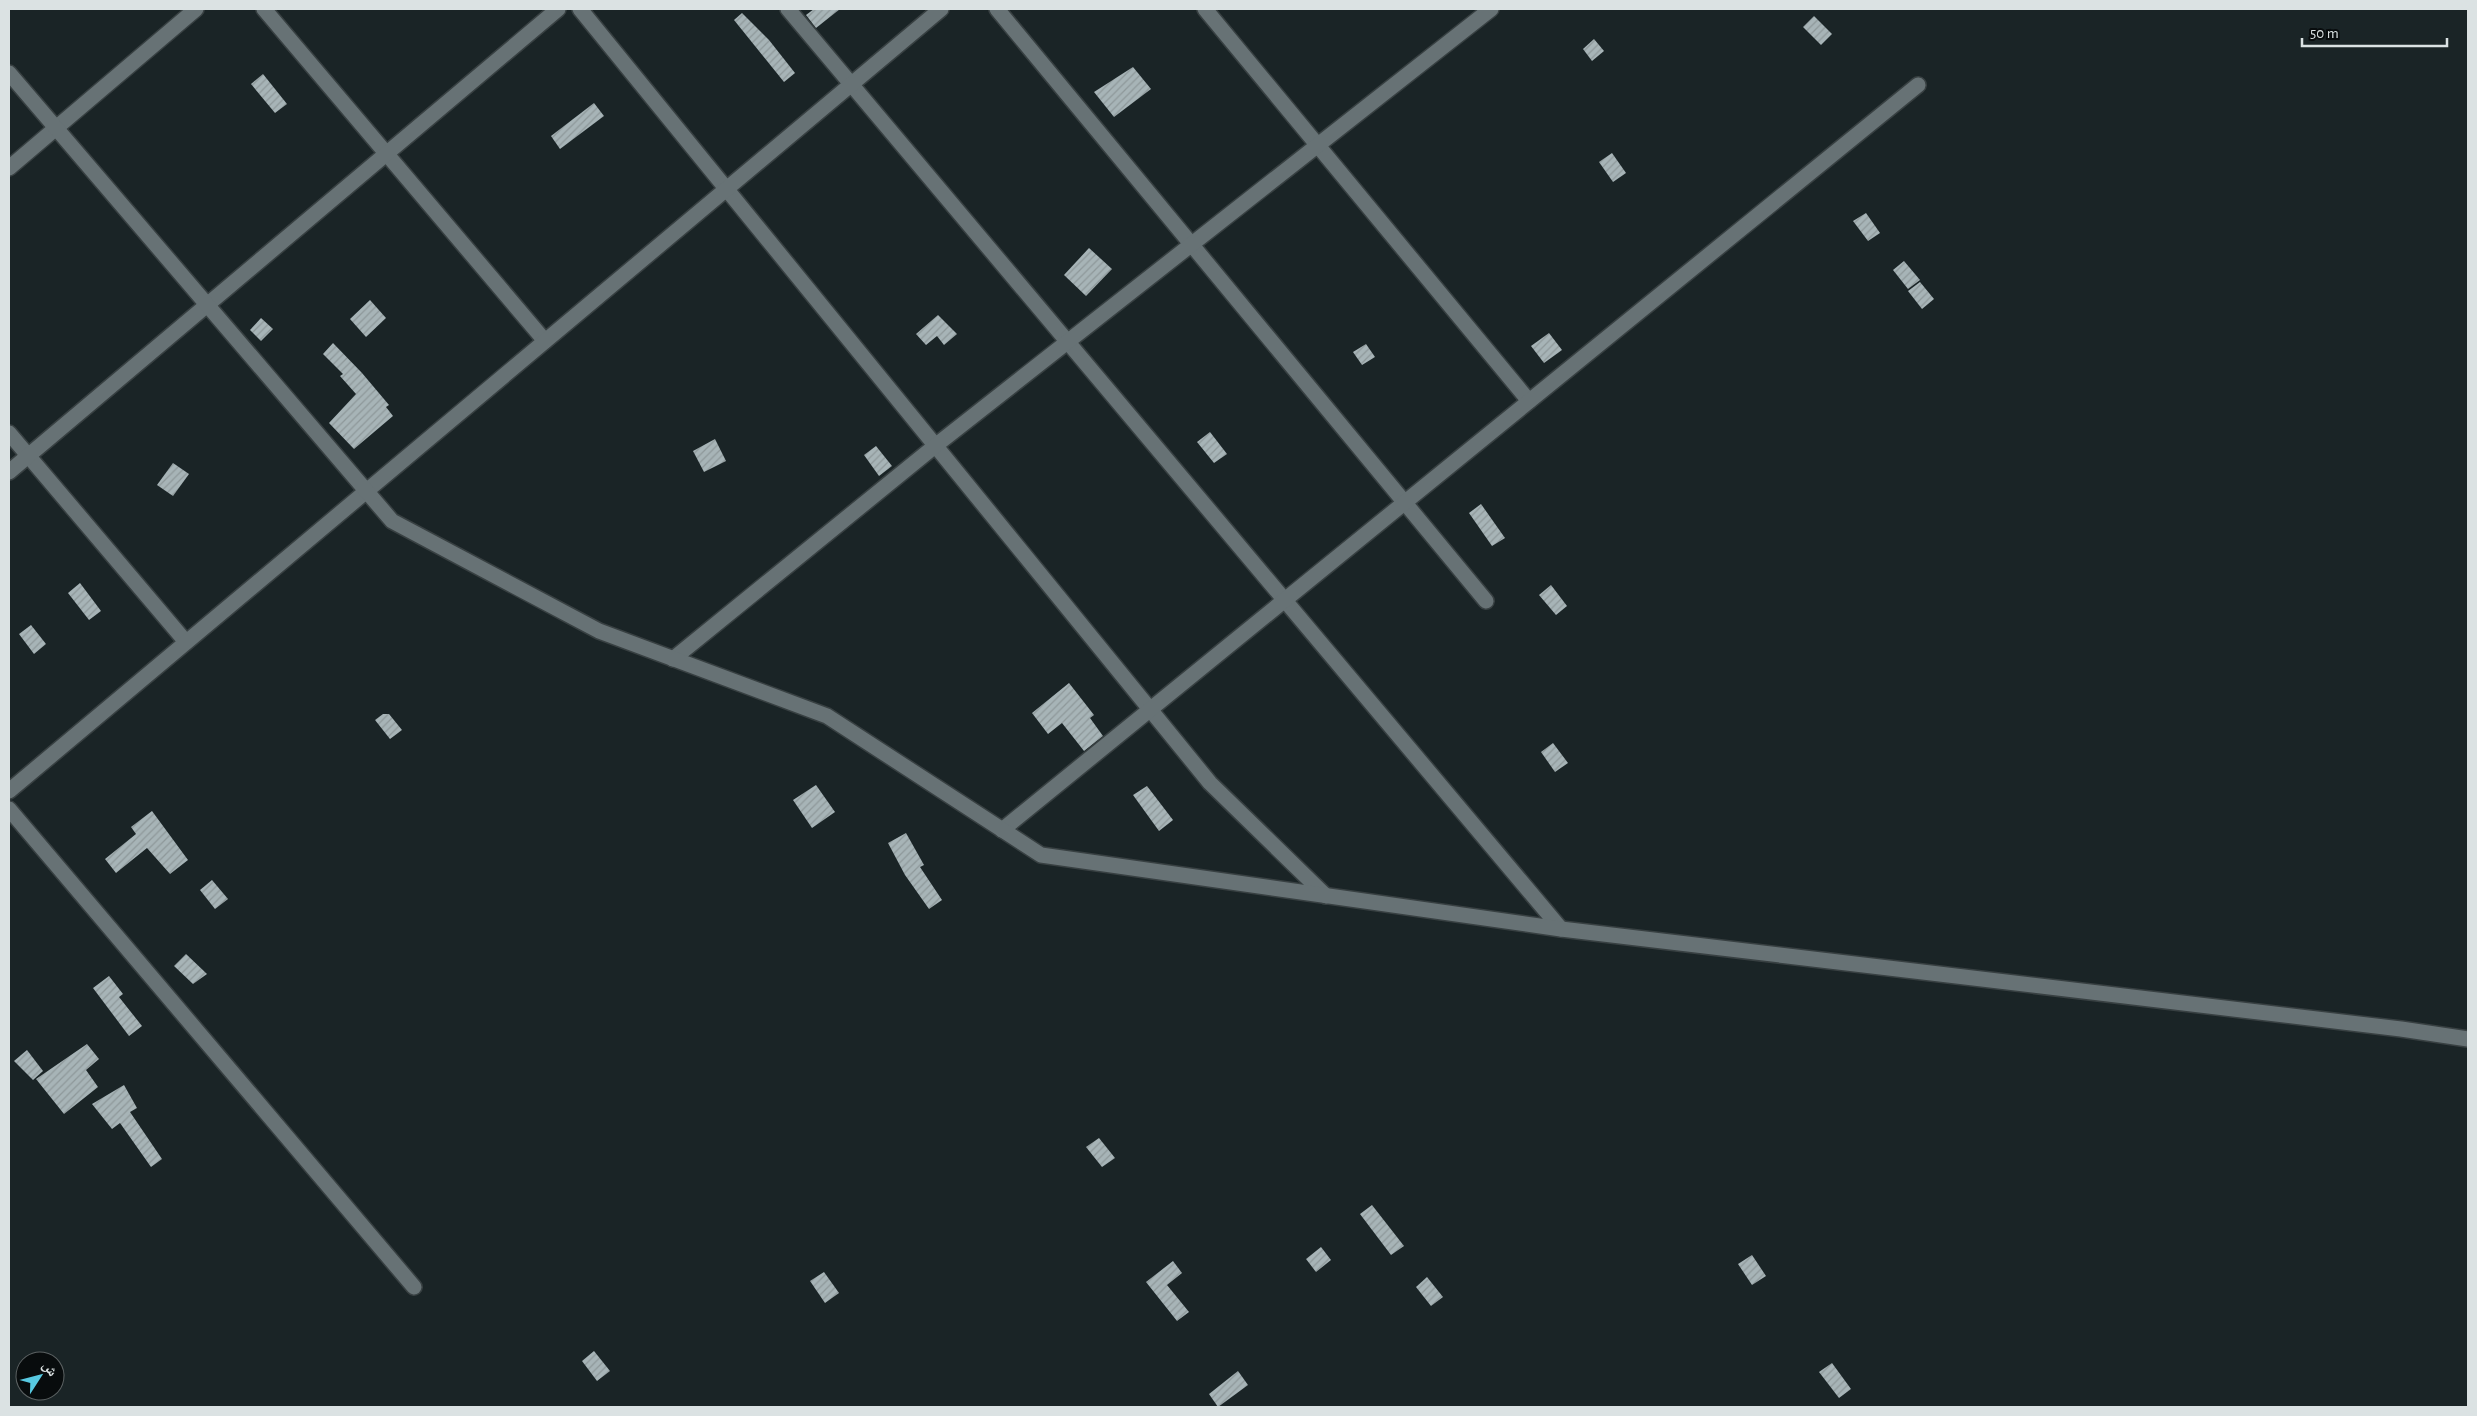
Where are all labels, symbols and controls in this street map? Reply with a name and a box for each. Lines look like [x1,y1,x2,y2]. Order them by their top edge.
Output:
scale bar [2302,15,2447,47]
text: 50 m [2310,26,2339,41]
north arrow [15,1351,65,1401]
text: ش [39,1359,60,1380]

